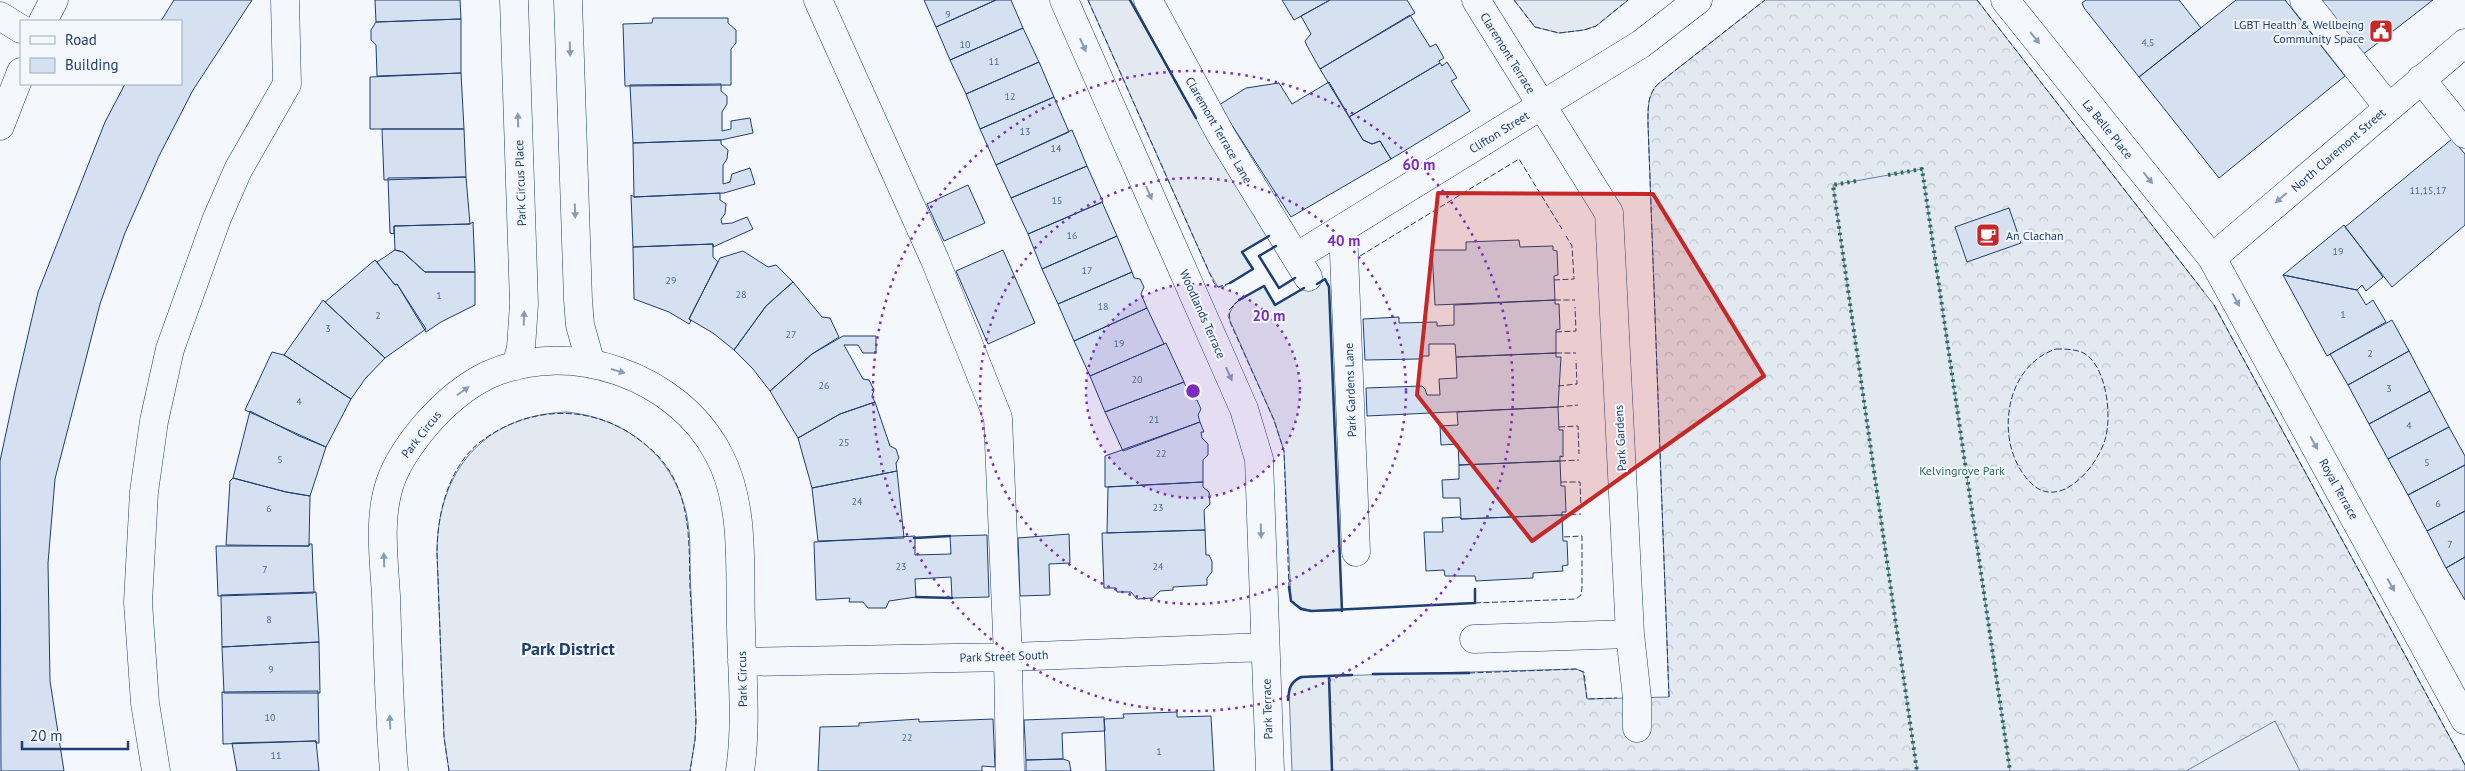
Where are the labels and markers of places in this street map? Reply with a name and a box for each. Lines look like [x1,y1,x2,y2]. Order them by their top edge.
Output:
place label: LGBT Health & Wellbeing Community Space [2234,17,2364,46]
public building icon: LGBT Health & Wellbeing Community Space [2368,18,2394,44]
cafe icon: An Clachan [1975,222,2001,248]
place label: An Clachan [2006,228,2064,243]
centre of rings [1184,382,1202,400]

